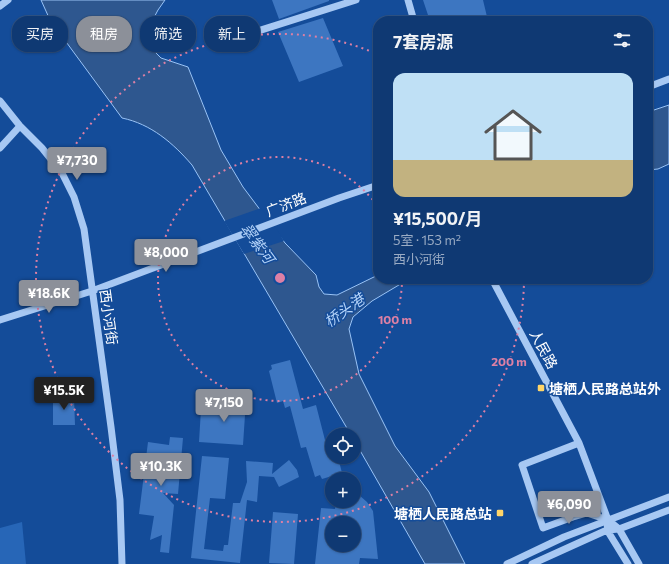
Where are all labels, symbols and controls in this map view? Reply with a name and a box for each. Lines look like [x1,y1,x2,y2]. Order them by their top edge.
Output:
chip: 买房 [12,16,68,52]
chip: 租房 [76,16,132,52]
chip: 筛选 [140,16,196,52]
chip: 新上 [204,16,260,52]
icon: filters [611,29,633,51]
text: 7套房源 [393,31,453,52]
icon: home [477,99,549,171]
pin: ¥7,730 [44,147,110,181]
text: ¥7,730 [56,152,98,168]
street label: 广济路 [263,189,309,219]
text: ¥15,500/月 [393,208,482,229]
water label: 翠紫河 [237,220,280,269]
text: 5室 · 153 m² [393,232,461,248]
pin: ¥8,000 [133,239,199,273]
text: ¥8,000 [143,244,189,260]
text: 西小河街 [393,251,445,267]
centre of rings [273,271,287,285]
pin: ¥18.6K [16,280,82,314]
text: ¥18.6K [28,285,70,301]
street label: 西小河街 [97,288,121,346]
water label: 桥头港 [320,289,369,330]
text: 100 m [378,312,412,326]
street label: 人民路 [527,326,561,372]
text: 200 m [491,354,527,368]
pin: ¥15.5K [31,377,97,411]
place label: 塘栖人民路总站外 [549,380,661,397]
text: ¥15.5K [43,382,85,398]
marker: 塘栖人民路总站外 [536,383,546,393]
pin: ¥7,150 [191,389,257,423]
text: ¥7,150 [205,394,243,410]
map controls [325,428,361,552]
button: locate [325,428,361,464]
pin: ¥10.3K [128,453,194,487]
text: ¥10.3K [140,458,182,474]
button: + [325,472,361,508]
pin: ¥6,090 [536,491,602,525]
text: ¥6,090 [547,496,591,512]
place label: 塘栖人民路总站 [394,505,492,522]
marker: 塘栖人民路总站 [495,508,505,518]
button: − [325,516,361,552]

